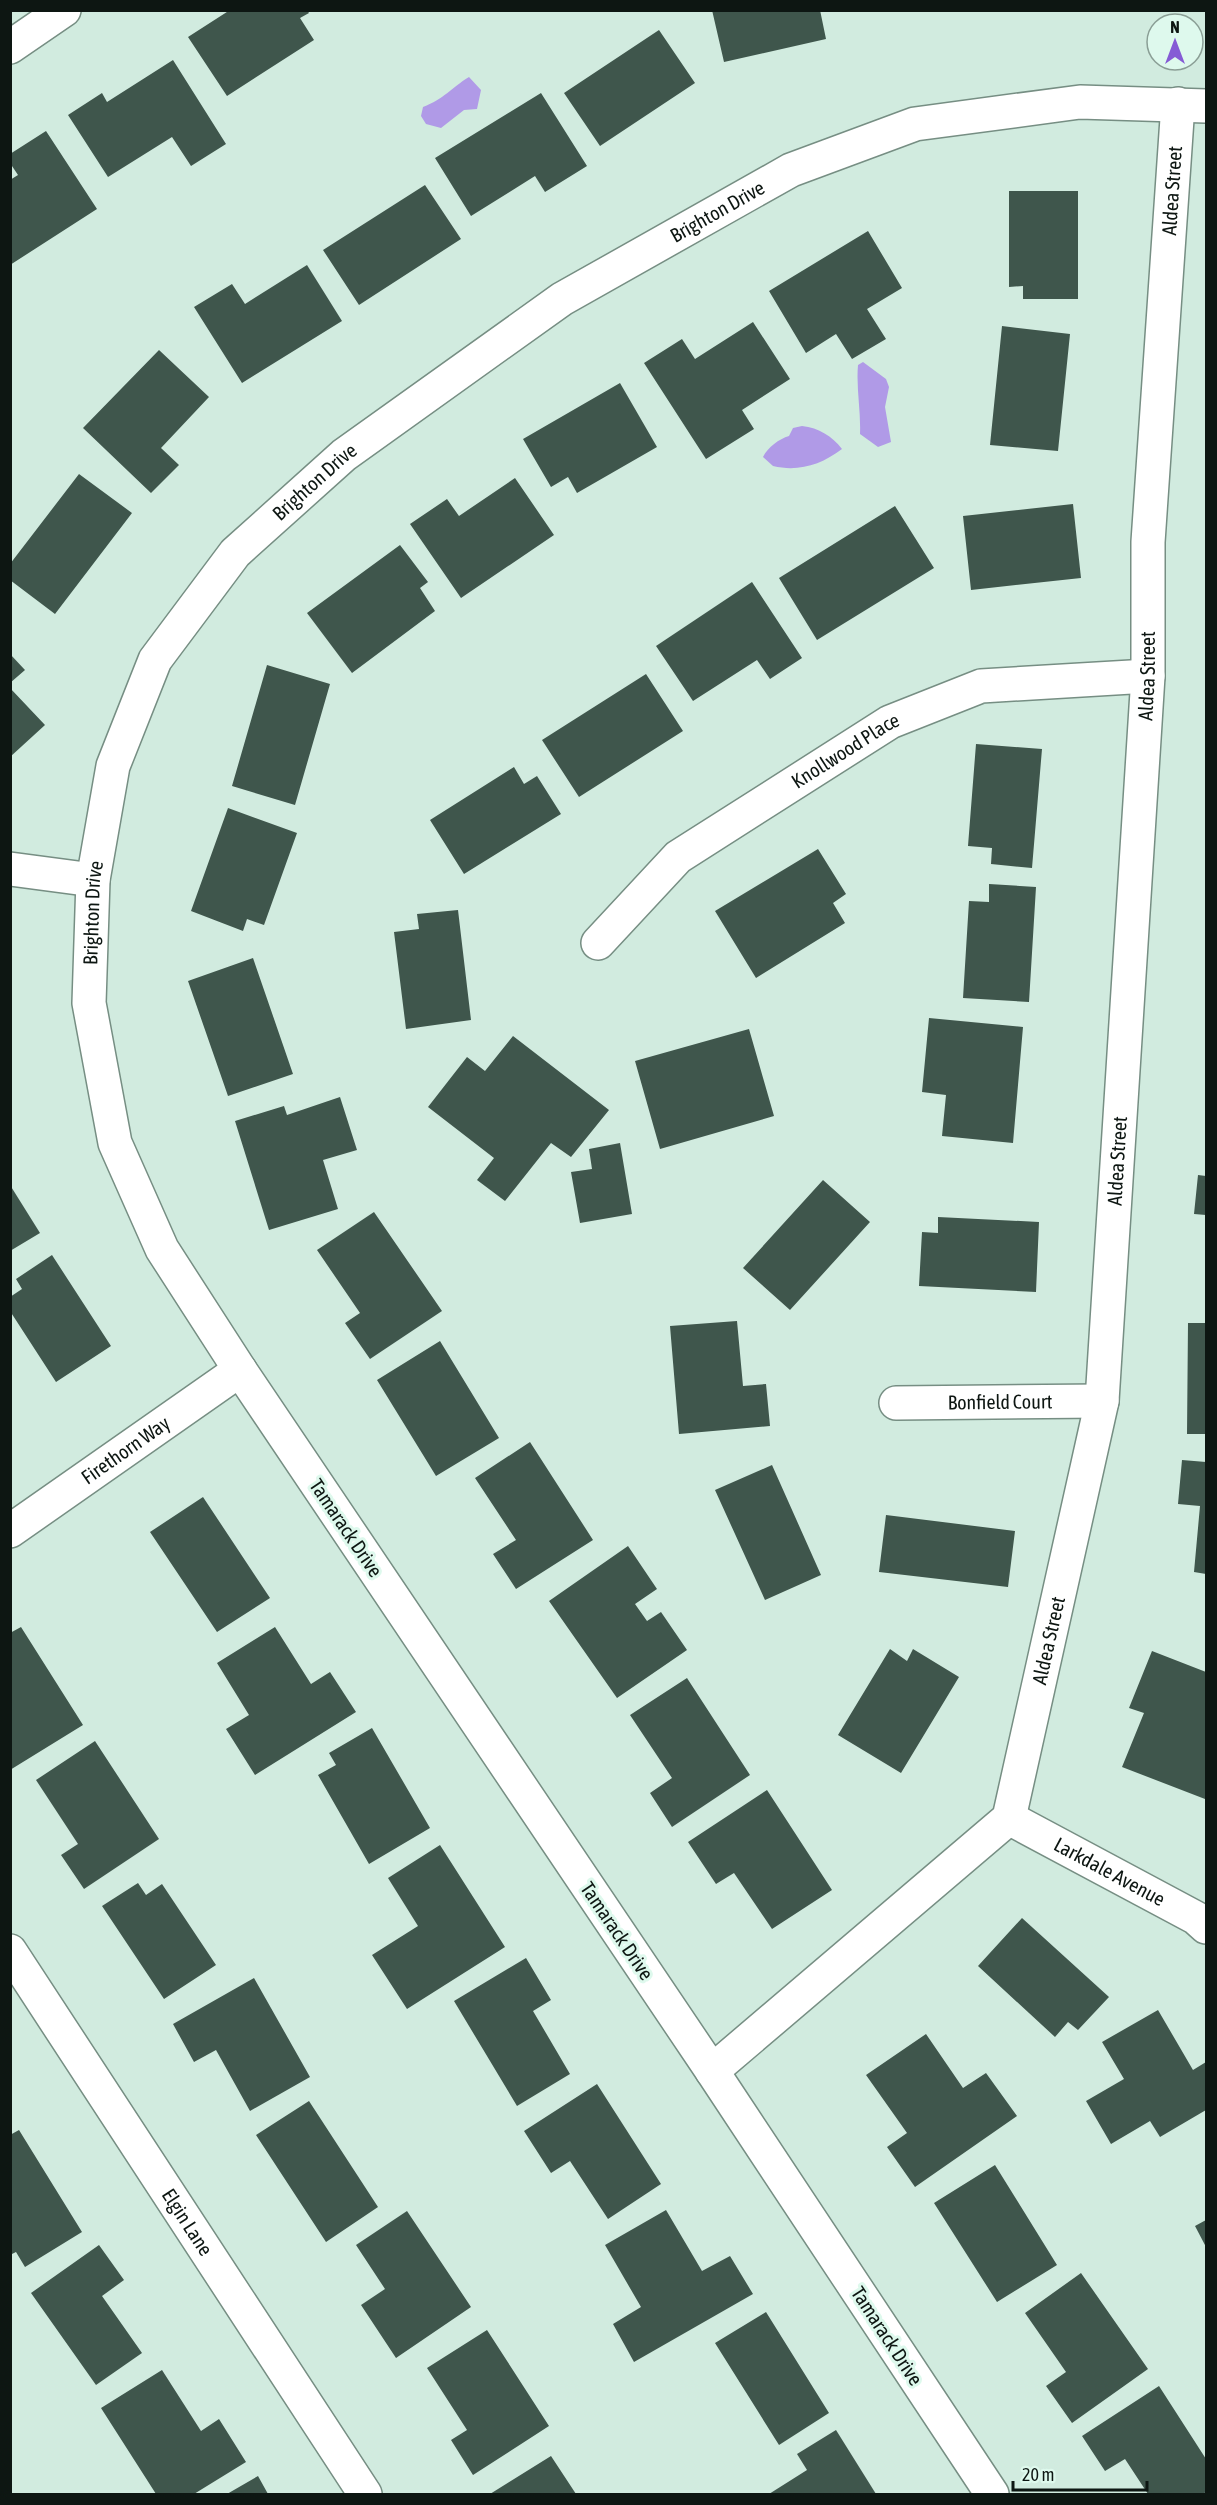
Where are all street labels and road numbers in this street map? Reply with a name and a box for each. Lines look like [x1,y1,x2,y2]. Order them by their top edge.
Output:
street label: Aldea Street [1157,145,1186,236]
street label: Brighton Drive [666,175,768,247]
street label: Brighton Drive [268,438,361,525]
street label: Aldea Street [1133,631,1159,721]
street label: Knollwood Place [787,708,902,793]
street label: Brighton Drive [78,859,107,965]
street label: Aldea Street [1102,1115,1131,1206]
street label: Bonfield Court [948,1389,1053,1413]
street label: Firethorn Way [77,1411,174,1489]
street label: Tamarack Drive [305,1474,388,1581]
street label: Aldea Street [1027,1594,1069,1687]
street label: Larkdale Avenue [1050,1832,1169,1910]
street label: Tamarack Drive [576,1877,659,1984]
street label: Elgin Lane [158,2184,218,2260]
street label: Tamarack Drive [847,2282,928,2389]

